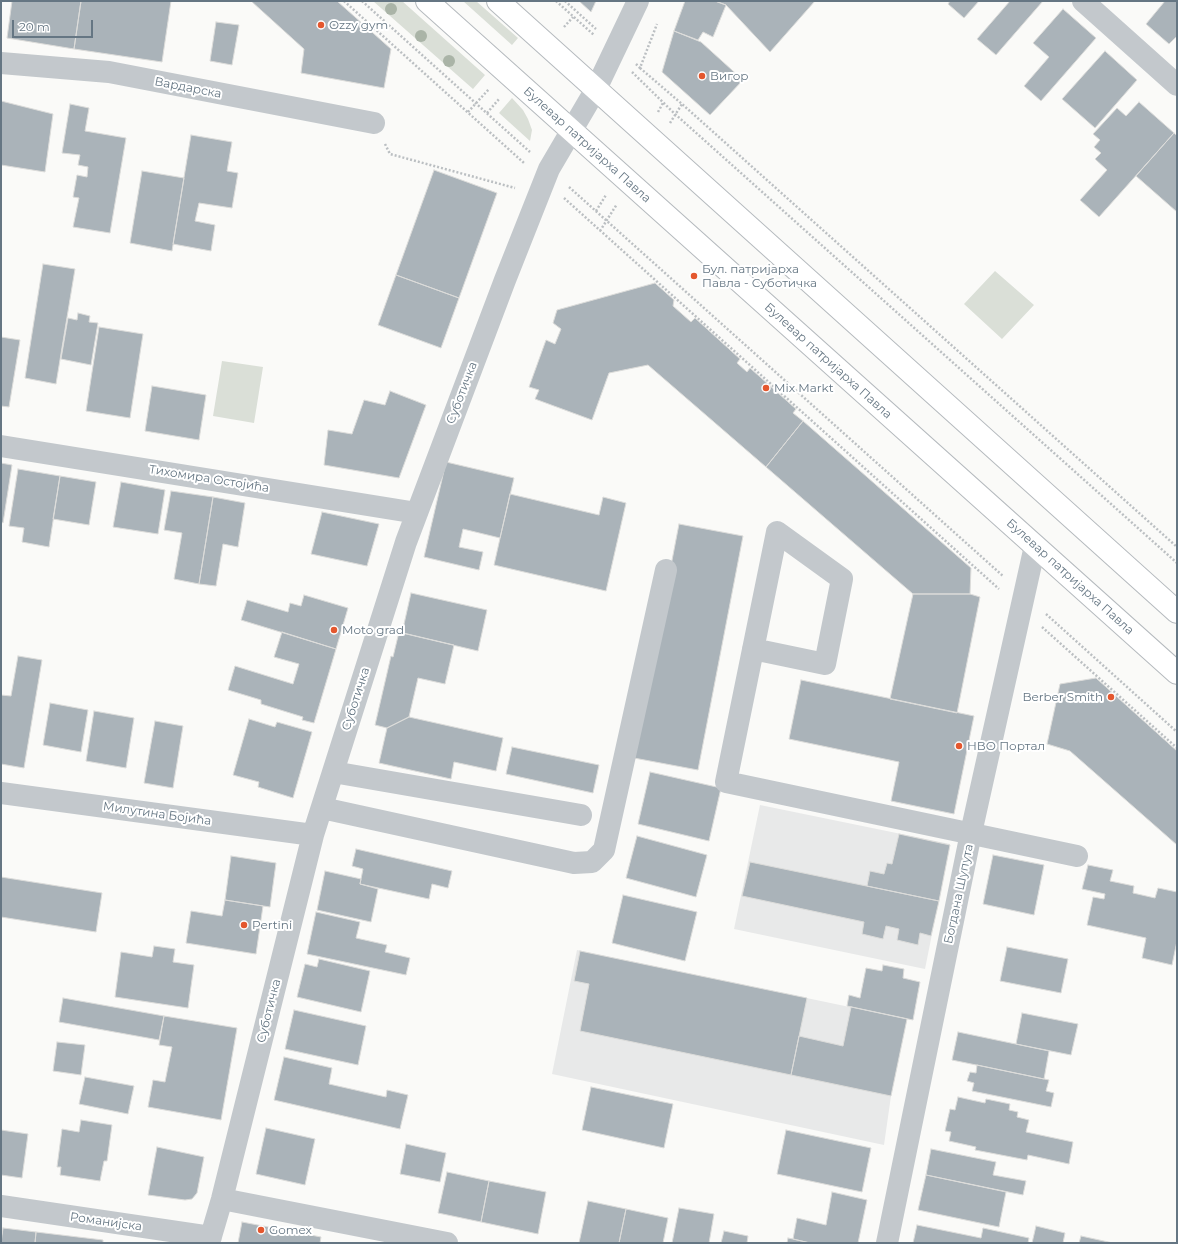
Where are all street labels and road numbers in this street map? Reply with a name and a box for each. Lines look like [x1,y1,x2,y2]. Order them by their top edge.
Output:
street label: Вардарска [153,74,223,102]
street label: Булевар патријарха Павла [520,84,654,206]
street label: Булевар патријарха Павла [761,300,895,422]
street label: Суботичка [444,360,480,426]
street label: Тихомира Остојића [148,462,270,496]
street label: Булевар патријарха Павла [1003,516,1137,638]
street label: Суботичка [339,666,373,732]
street label: Милутина Бојића [102,799,212,829]
street label: Богдана Шупута [941,843,977,945]
street label: Суботичка [254,977,284,1045]
street label: Романијска [69,1210,143,1234]

